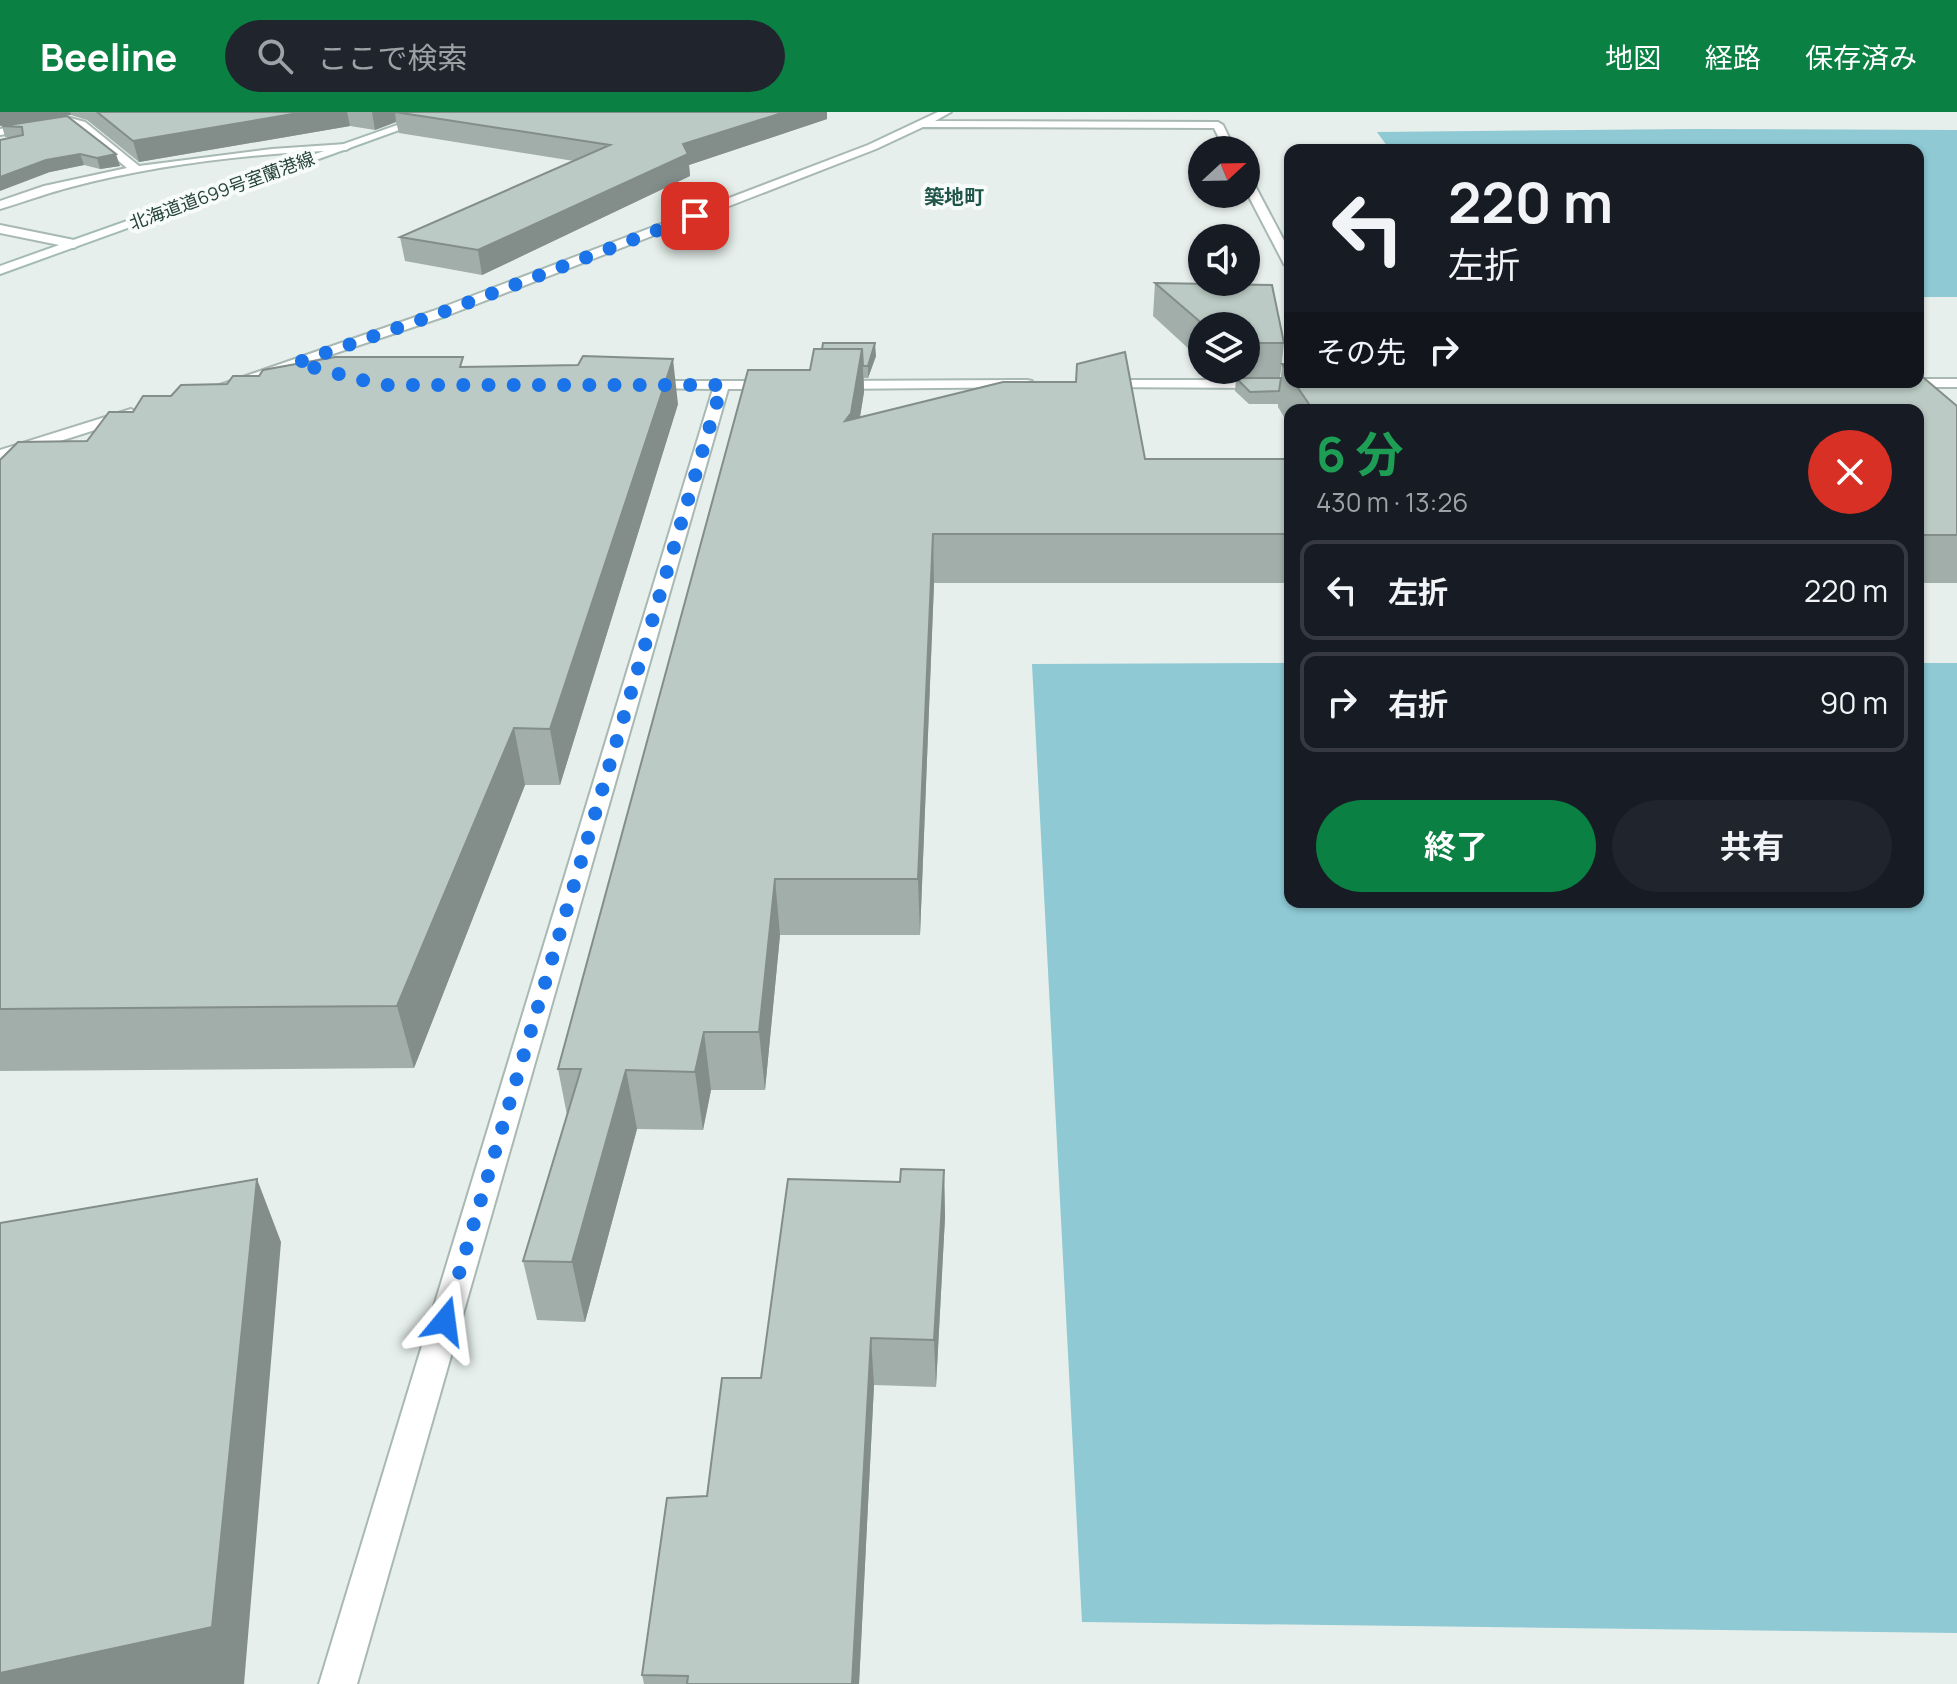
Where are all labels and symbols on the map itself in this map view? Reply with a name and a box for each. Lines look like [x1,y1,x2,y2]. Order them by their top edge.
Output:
north arrow [1188,136,1260,208]
street label: 北海道道699号室蘭港線 [126,145,318,235]
pin [661,182,729,250]
district label: 築地町 [924,183,984,210]
position arrow [403,1279,487,1363]

